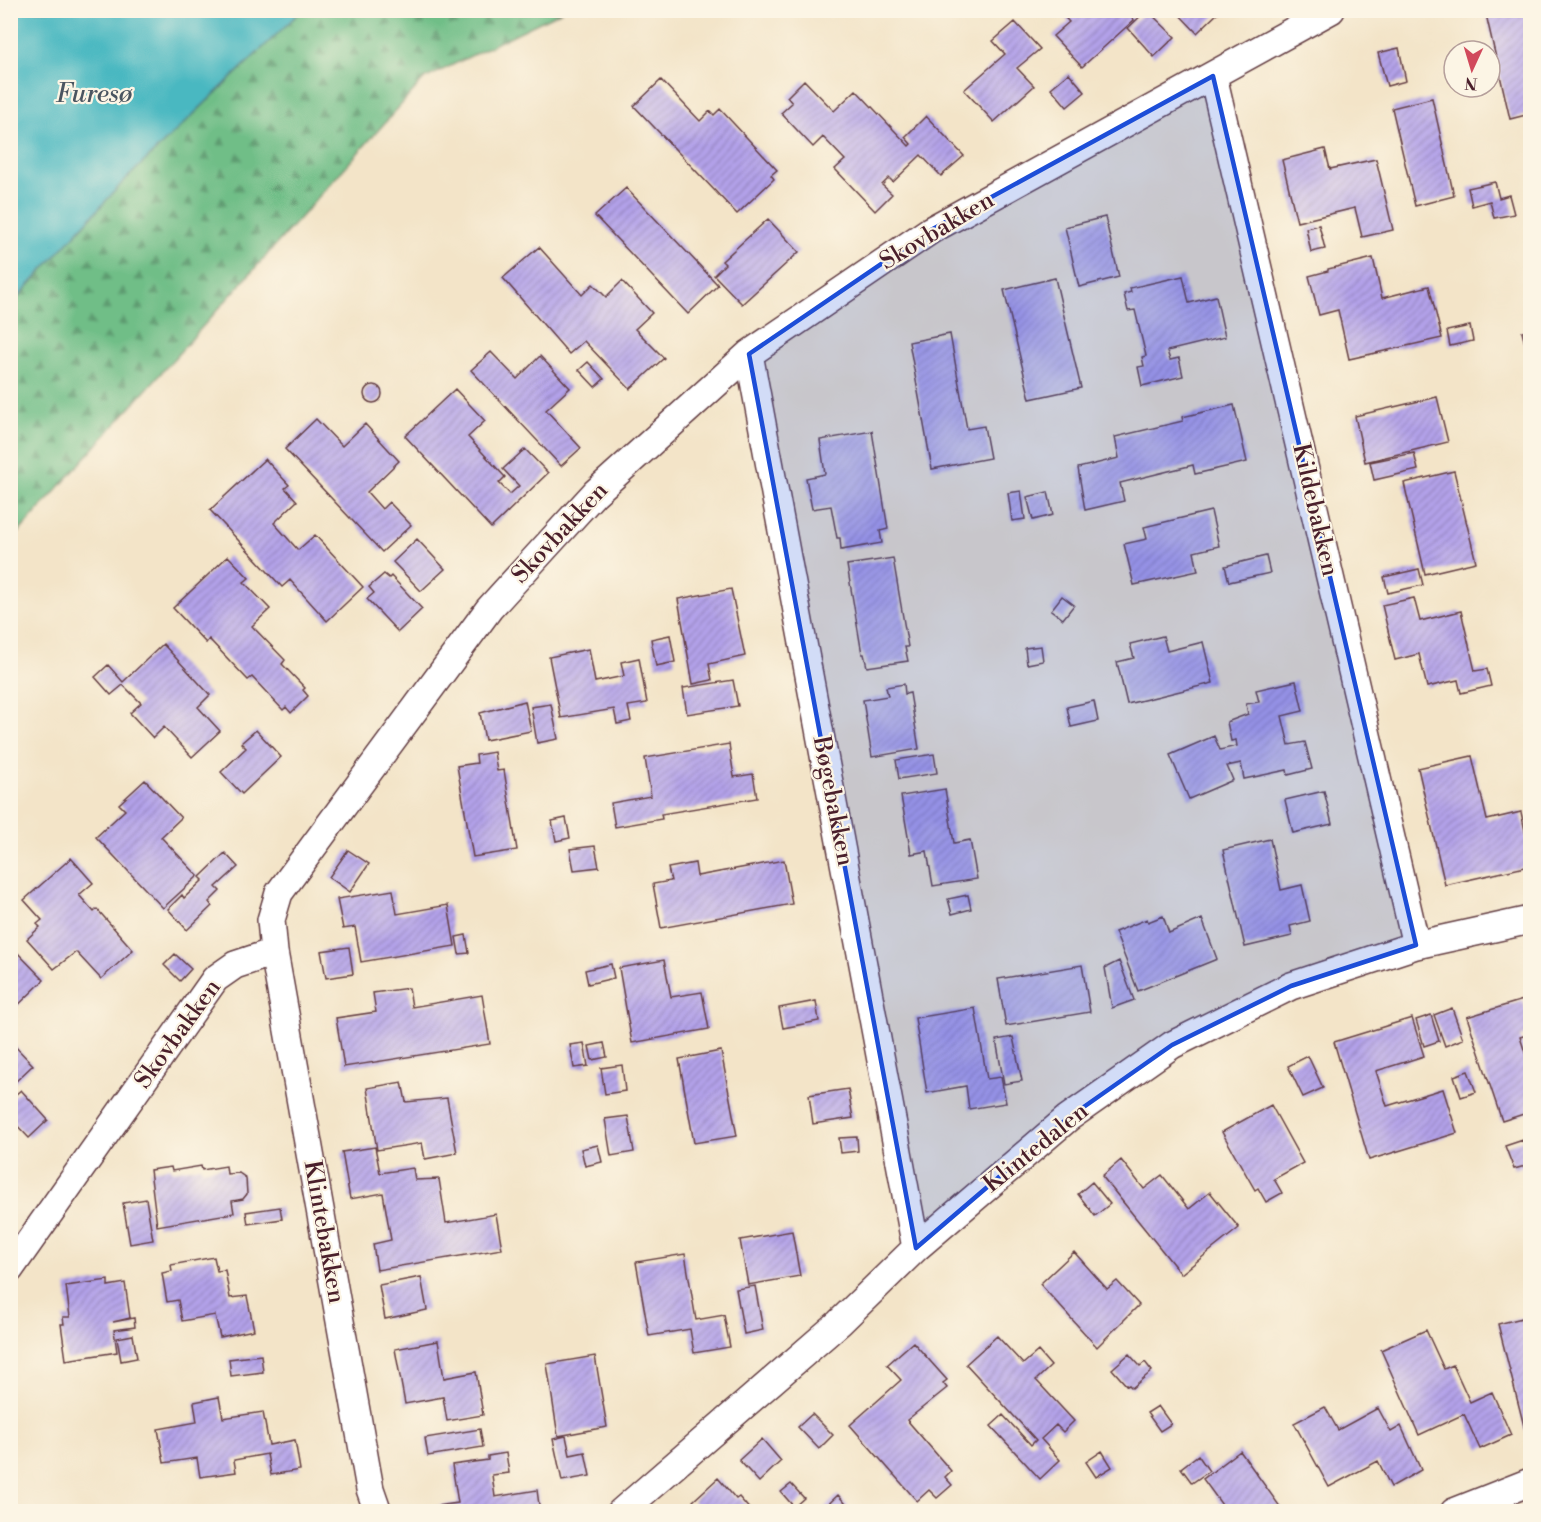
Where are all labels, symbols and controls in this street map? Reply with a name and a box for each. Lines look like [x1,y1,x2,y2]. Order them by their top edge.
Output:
north arrow [1442,39,1502,99]
text: N [1464,73,1478,93]
water label: Furesø [56,78,133,110]
street label: Skovbakken [874,185,1000,277]
street label: Kildebakken [1285,441,1345,579]
street label: Skovbakken [505,476,615,590]
street label: Bøgebakken [806,732,860,869]
street label: Skovbakken [128,973,228,1095]
street label: Klintedalen [977,1097,1095,1199]
street label: Klintebakken [297,1158,351,1306]

